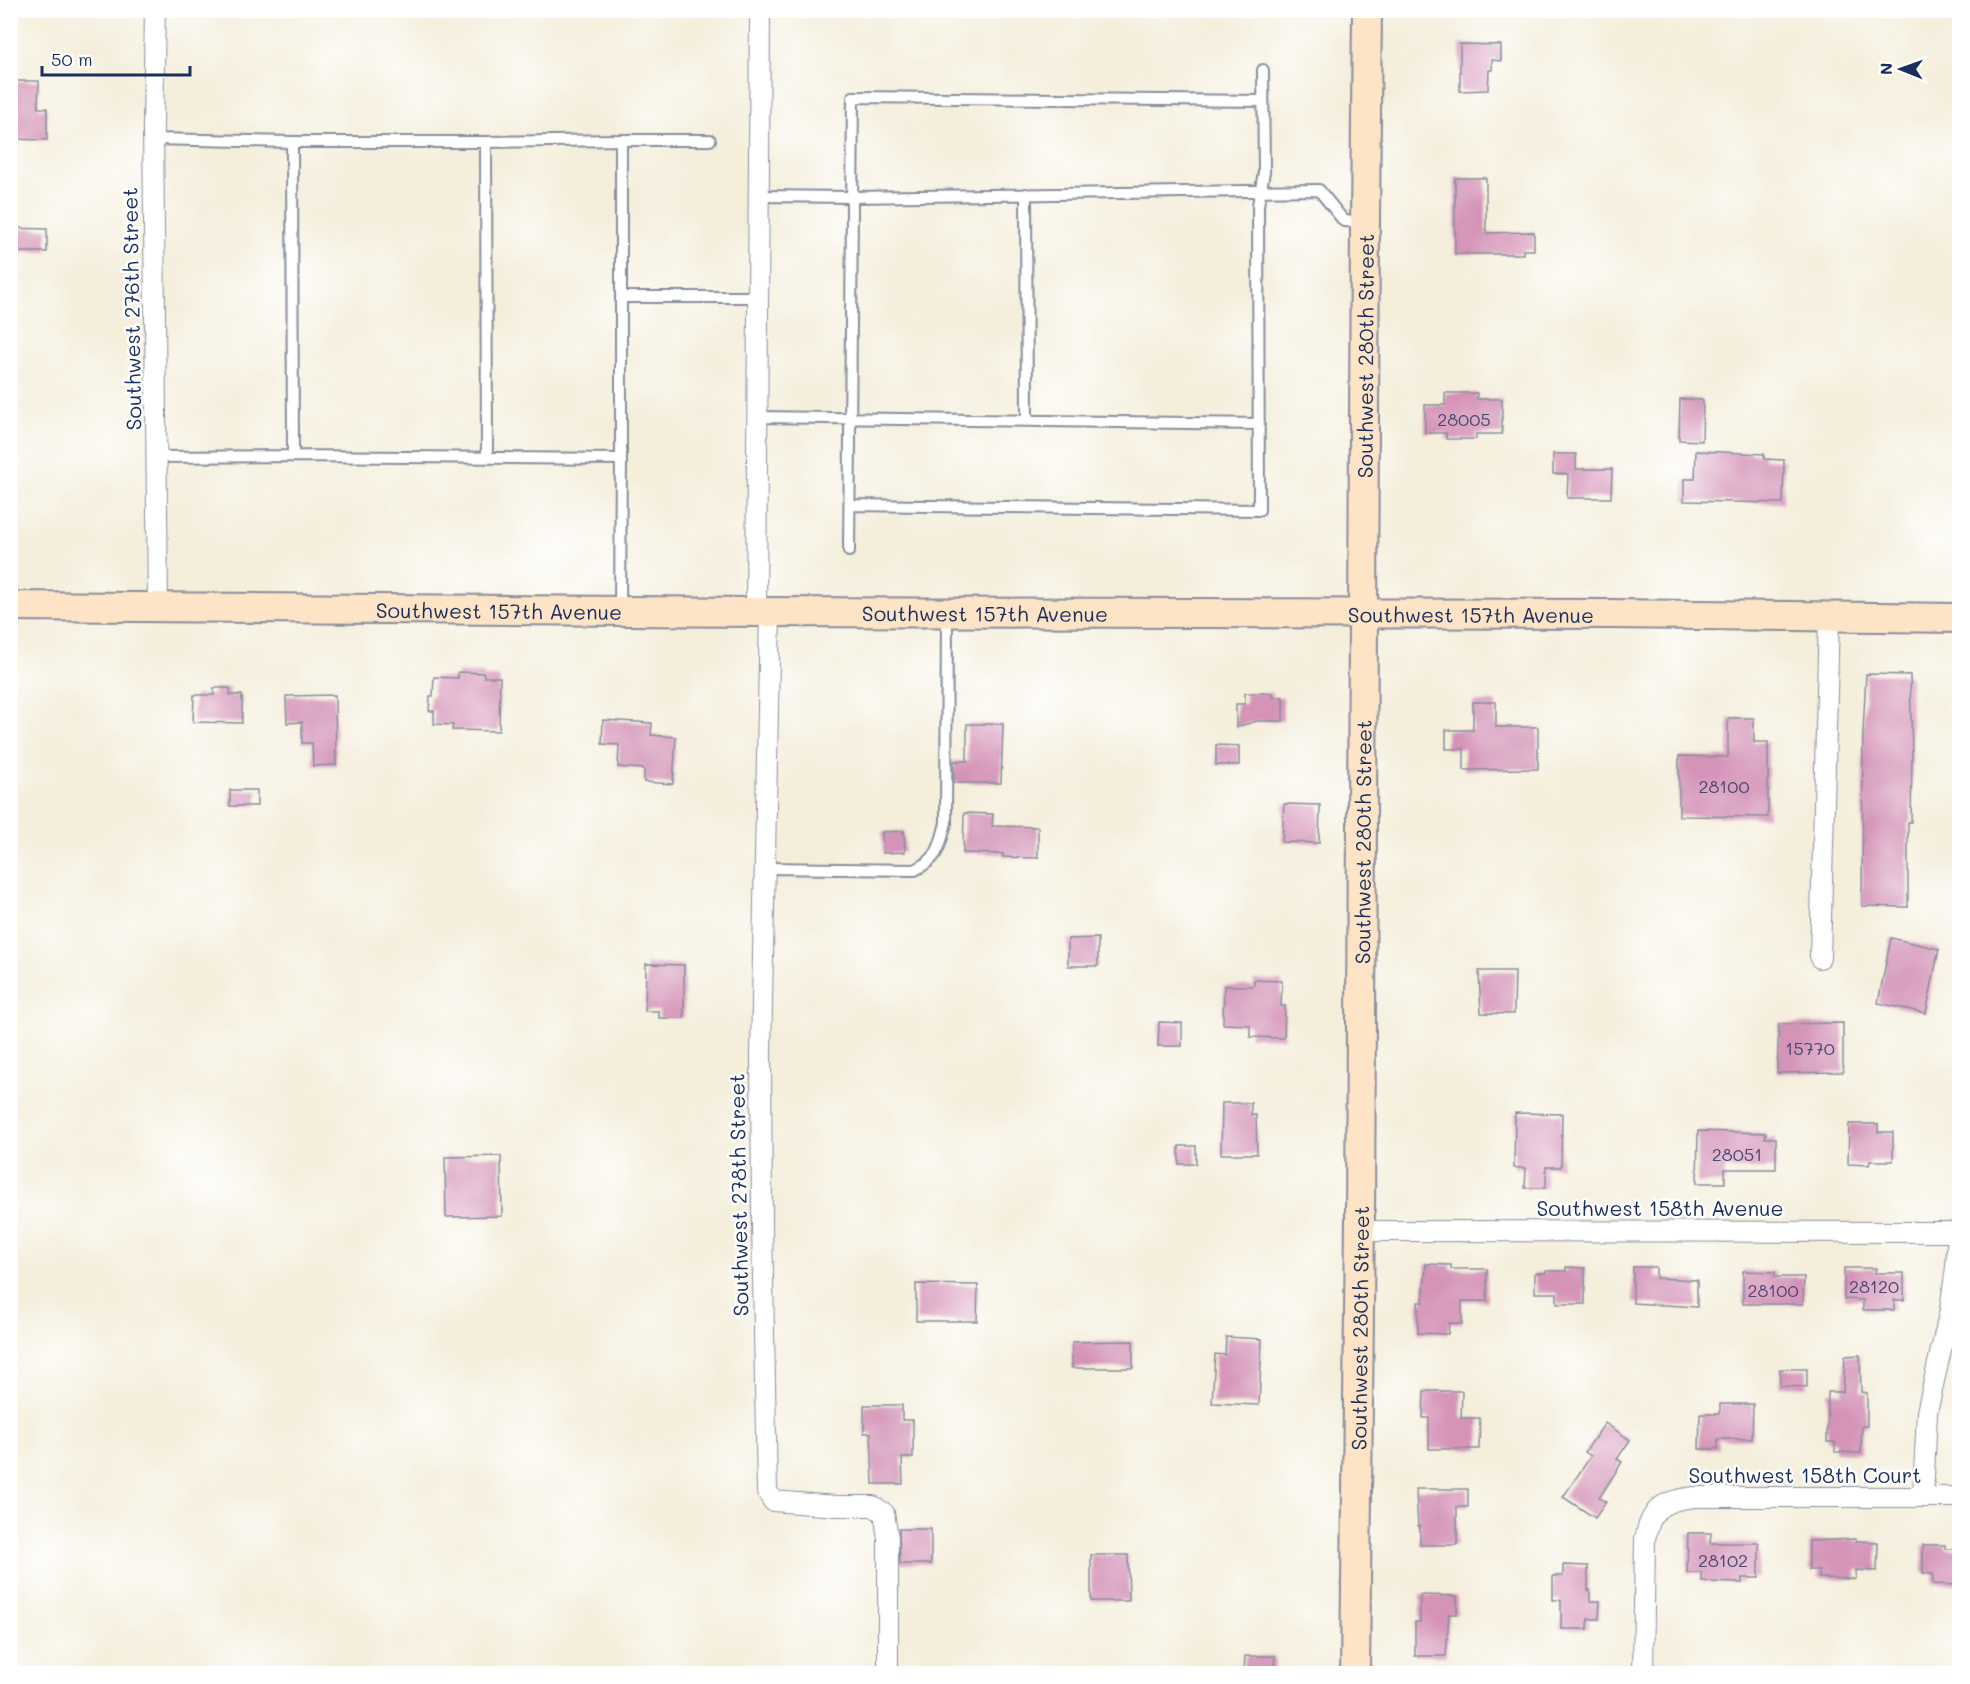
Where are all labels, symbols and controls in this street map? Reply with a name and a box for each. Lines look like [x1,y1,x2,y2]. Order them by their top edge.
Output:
scale bar [42,39,190,77]
north arrow [1871,39,1931,99]
text: 50 m [51,47,93,71]
text: N [1875,62,1896,75]
street label: Southwest 276th Street [115,187,147,431]
street label: Southwest 280th Street [1350,234,1378,478]
house number: 28005 [1437,407,1491,431]
street label: Southwest 157th Avenue [376,595,622,624]
street label: Southwest 157th Avenue [862,599,1108,626]
street label: Southwest 157th Avenue [1348,600,1594,627]
street label: Southwest 280th Street [1348,720,1376,964]
house number: 28100 [1698,774,1750,798]
house number: 15770 [1785,1036,1835,1060]
street label: Southwest 278th Street [722,1073,754,1317]
house number: 28051 [1712,1142,1762,1166]
street label: Southwest 158th Avenue [1536,1194,1784,1221]
street label: Southwest 280th Street [1344,1206,1374,1450]
house number: 28120 [1849,1274,1899,1298]
house number: 28100 [1747,1278,1799,1302]
street label: Southwest 158th Court [1688,1461,1922,1488]
house number: 28102 [1698,1548,1748,1572]

